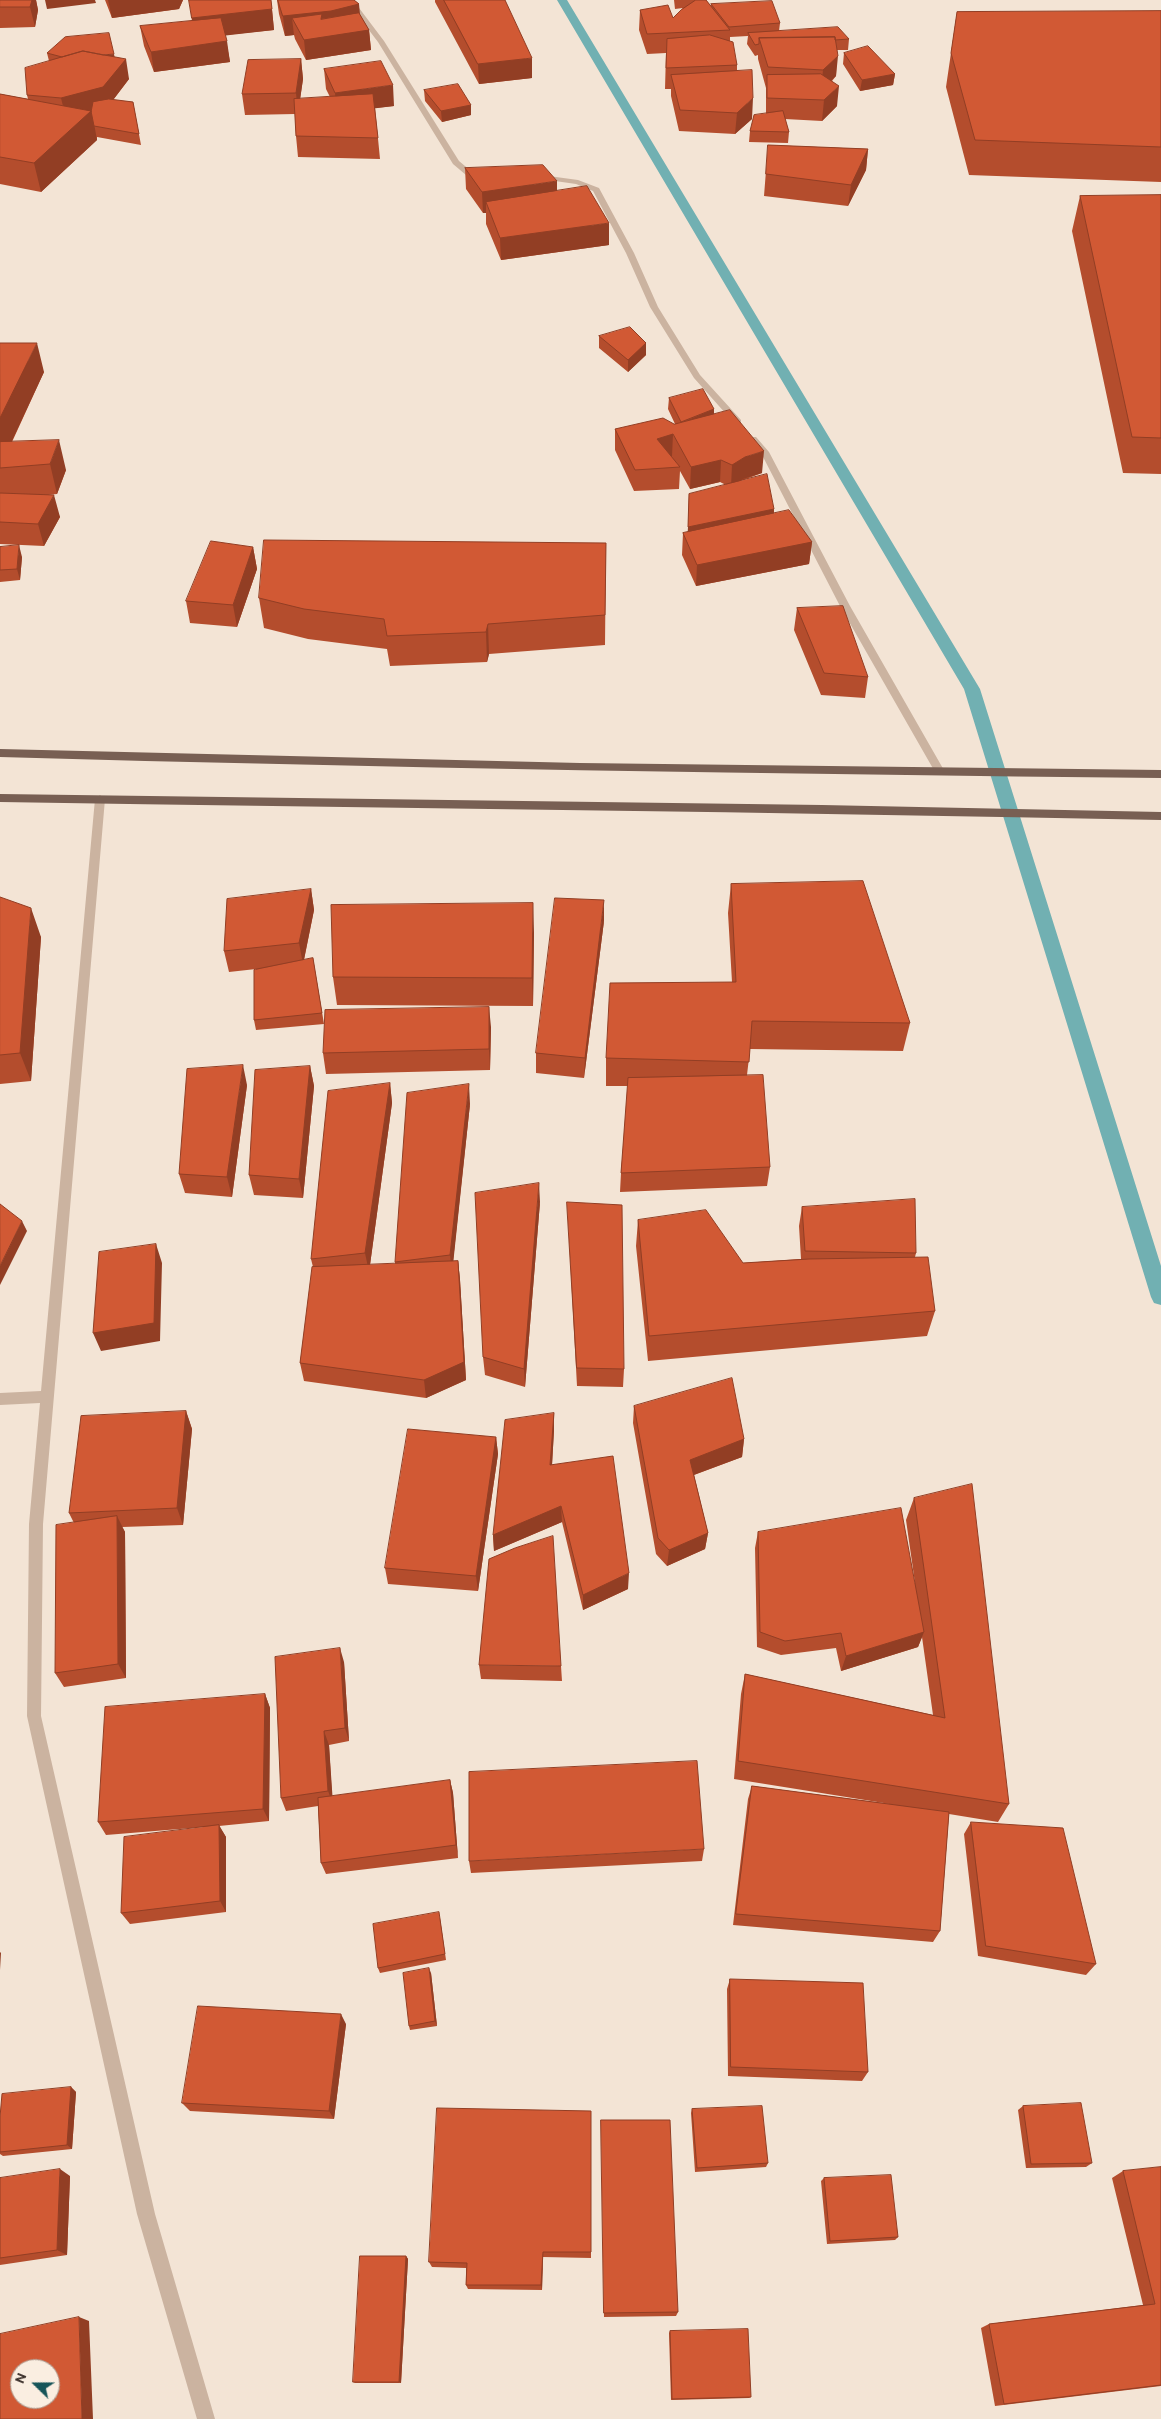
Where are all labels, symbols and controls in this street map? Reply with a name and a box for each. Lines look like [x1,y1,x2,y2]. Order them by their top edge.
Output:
north arrow [10,2359,60,2409]
text: N [12,2371,31,2386]

